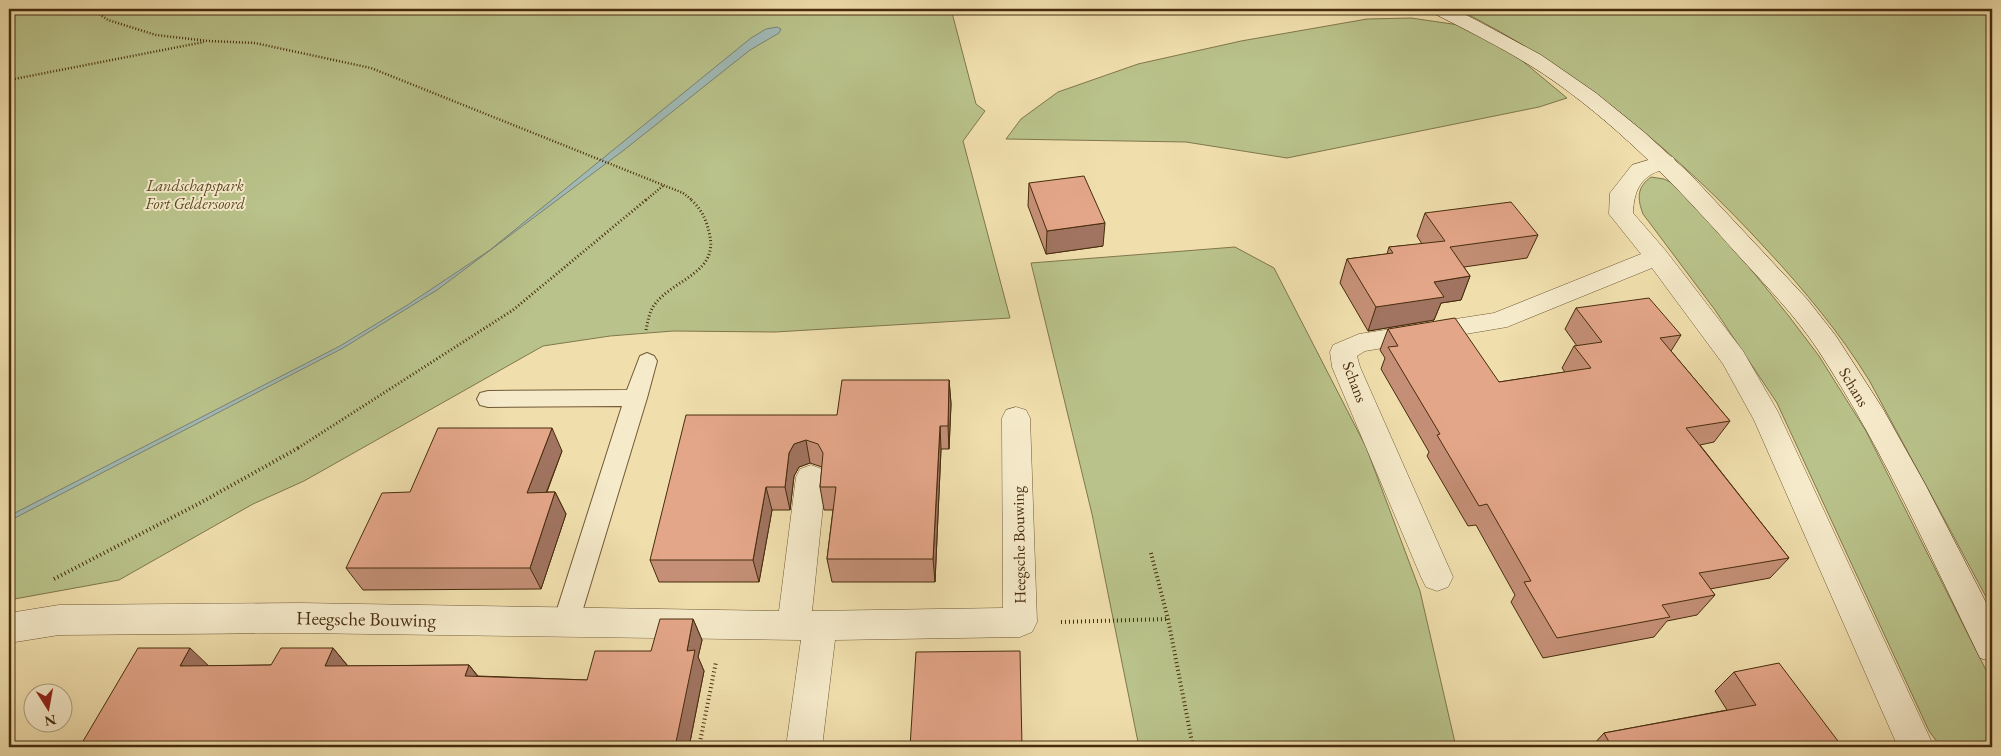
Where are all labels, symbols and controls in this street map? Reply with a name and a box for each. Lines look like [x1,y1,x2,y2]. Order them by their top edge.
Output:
park label: Landschapspark Fort Geldersoord [144,175,245,214]
street label: Schans [1338,359,1372,405]
street label: Schans [1834,364,1874,410]
street label: Heegsche Bouwing [1007,485,1031,604]
street label: Heegsche Bouwing [296,605,437,633]
north arrow [22,684,72,734]
text: N [43,711,58,731]

